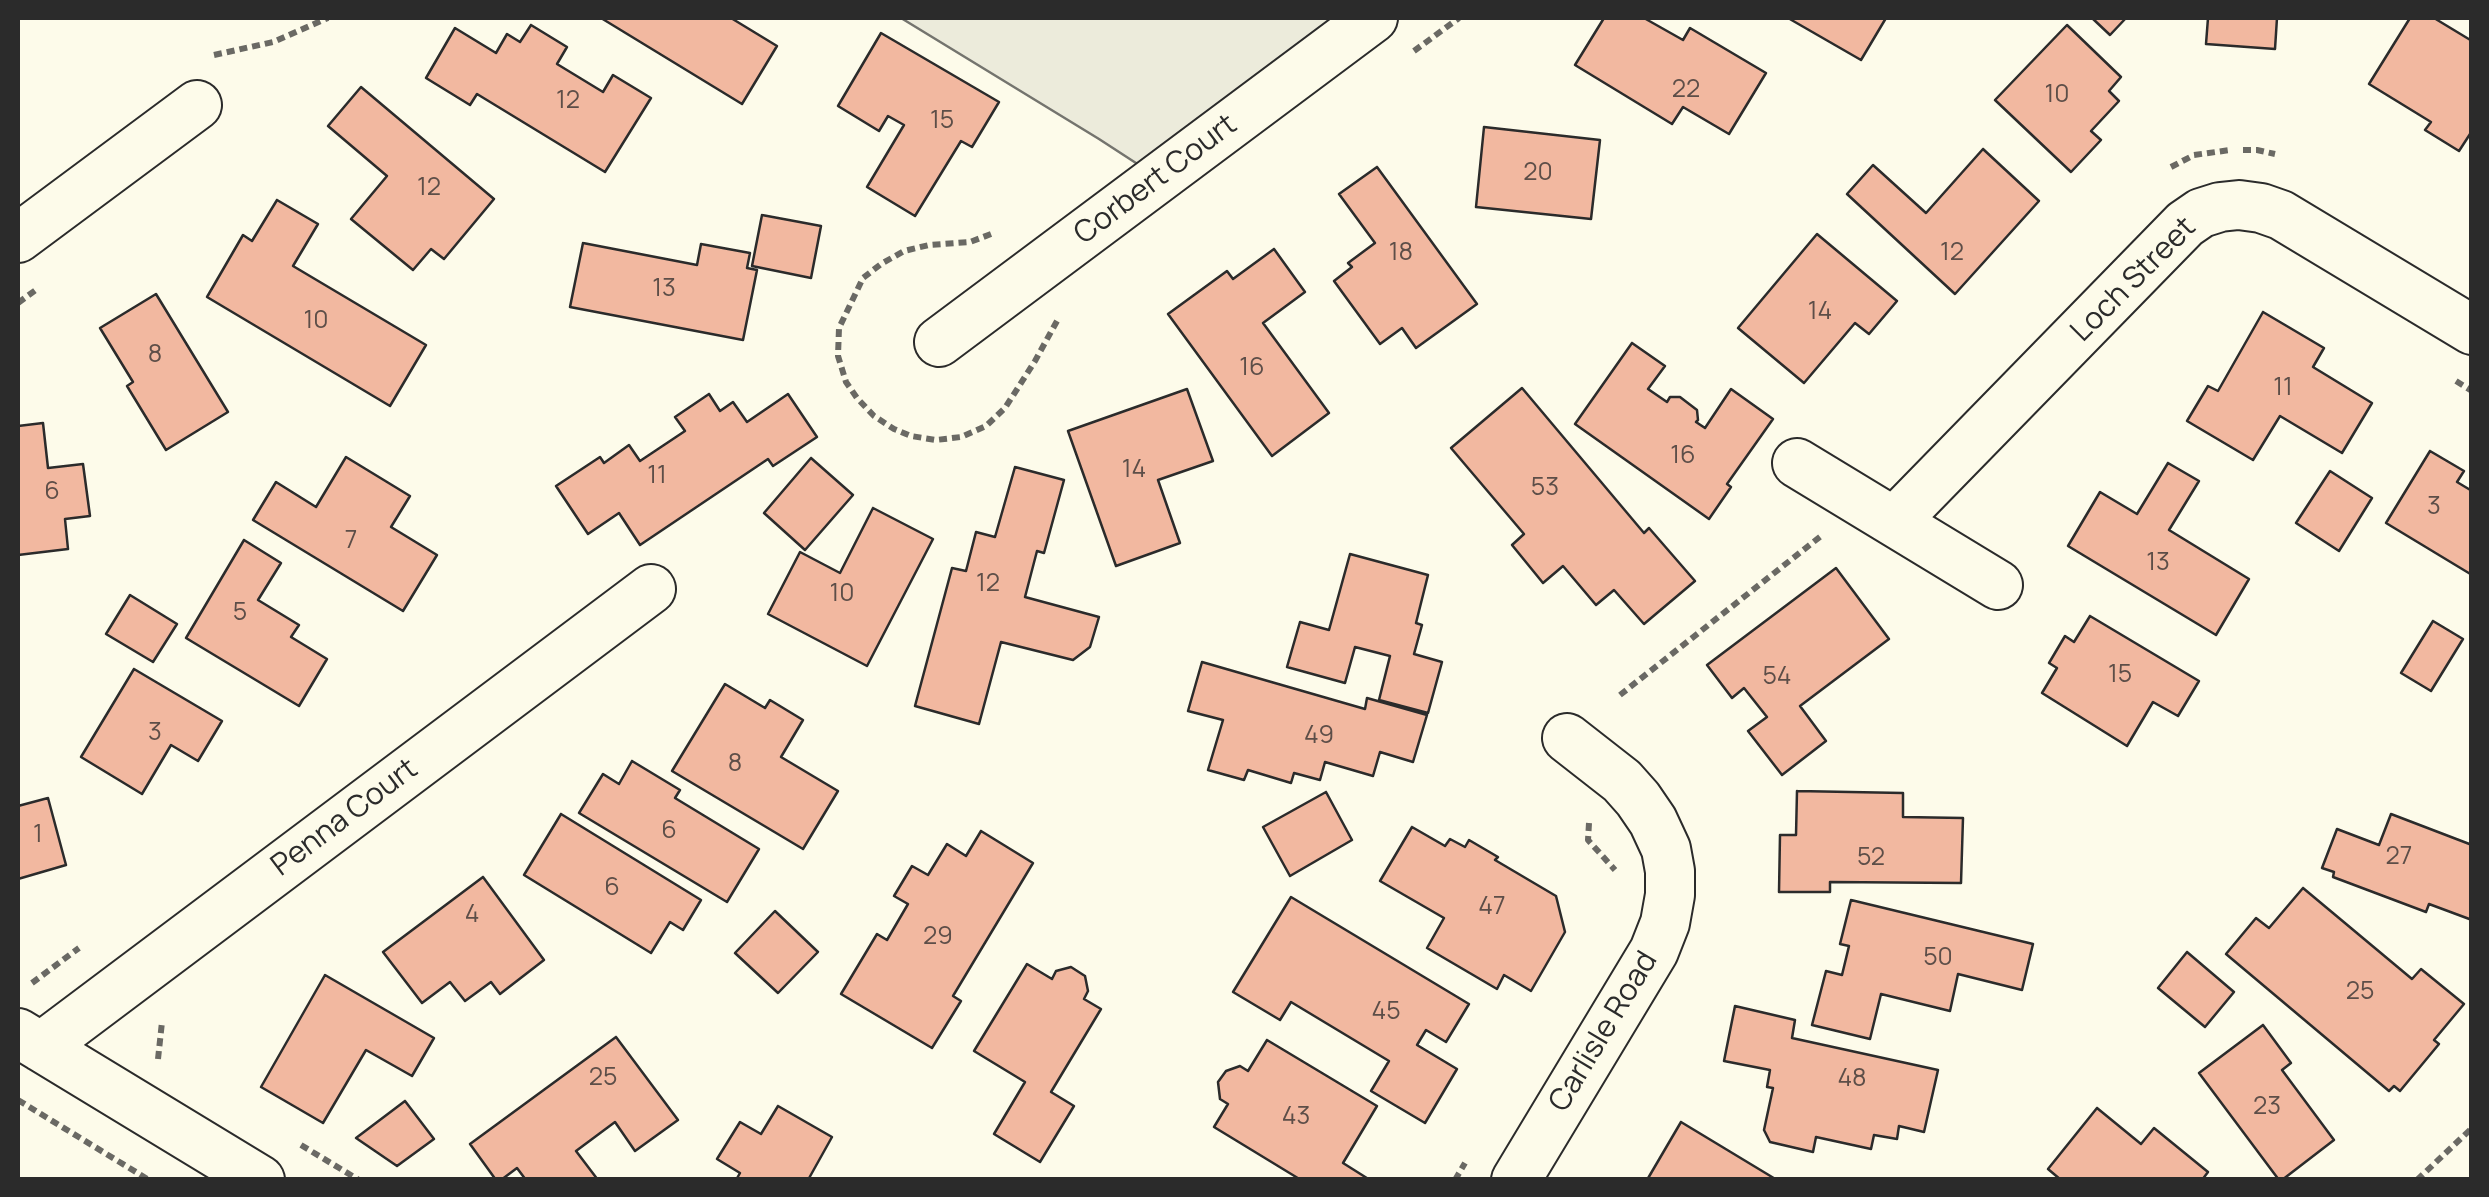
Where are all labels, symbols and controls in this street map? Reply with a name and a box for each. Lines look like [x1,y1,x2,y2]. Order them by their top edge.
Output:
house number: 22 [1672,75,1700,105]
house number: 10 [2045,80,2069,110]
house number: 12 [556,86,580,116]
house number: 15 [930,106,954,136]
street label: Corbert Court [1068,107,1244,253]
house number: 20 [1523,158,1553,188]
house number: 12 [417,173,441,203]
street label: Loch Street [2064,210,2204,350]
house number: 18 [1389,238,1413,268]
house number: 12 [1940,238,1964,268]
house number: 13 [652,274,676,304]
house number: 14 [1808,297,1832,327]
house number: 10 [304,306,328,336]
house number: 8 [148,340,162,370]
house number: 16 [1239,353,1265,383]
house number: 11 [2273,373,2293,403]
house number: 16 [1670,441,1696,471]
house number: 14 [1122,455,1146,485]
house number: 11 [647,461,667,491]
house number: 53 [1531,473,1559,503]
house number: 6 [44,477,60,507]
house number: 3 [2427,492,2441,522]
house number: 7 [345,526,357,556]
house number: 13 [2146,548,2170,578]
house number: 12 [976,569,1000,599]
house number: 10 [830,579,854,609]
house number: 5 [233,598,247,628]
house number: 15 [2108,660,2132,690]
house number: 54 [1762,662,1792,692]
house number: 3 [148,718,162,748]
house number: 49 [1304,721,1334,751]
house number: 8 [728,749,742,779]
street label: Penna Court [265,751,425,885]
house number: 6 [661,816,677,846]
house number: 1 [33,820,43,850]
house number: 27 [2386,842,2412,872]
house number: 52 [1857,843,1885,873]
house number: 6 [604,873,620,903]
house number: 47 [1478,892,1506,922]
house number: 4 [465,900,479,930]
house number: 29 [923,922,953,952]
house number: 50 [1923,943,1953,973]
street label: Carlisle Road [1542,945,1666,1119]
house number: 25 [2346,977,2374,1007]
house number: 45 [1371,997,1401,1027]
house number: 25 [589,1063,617,1093]
house number: 48 [1837,1064,1867,1094]
house number: 23 [2253,1092,2281,1122]
house number: 43 [1282,1102,1310,1132]

